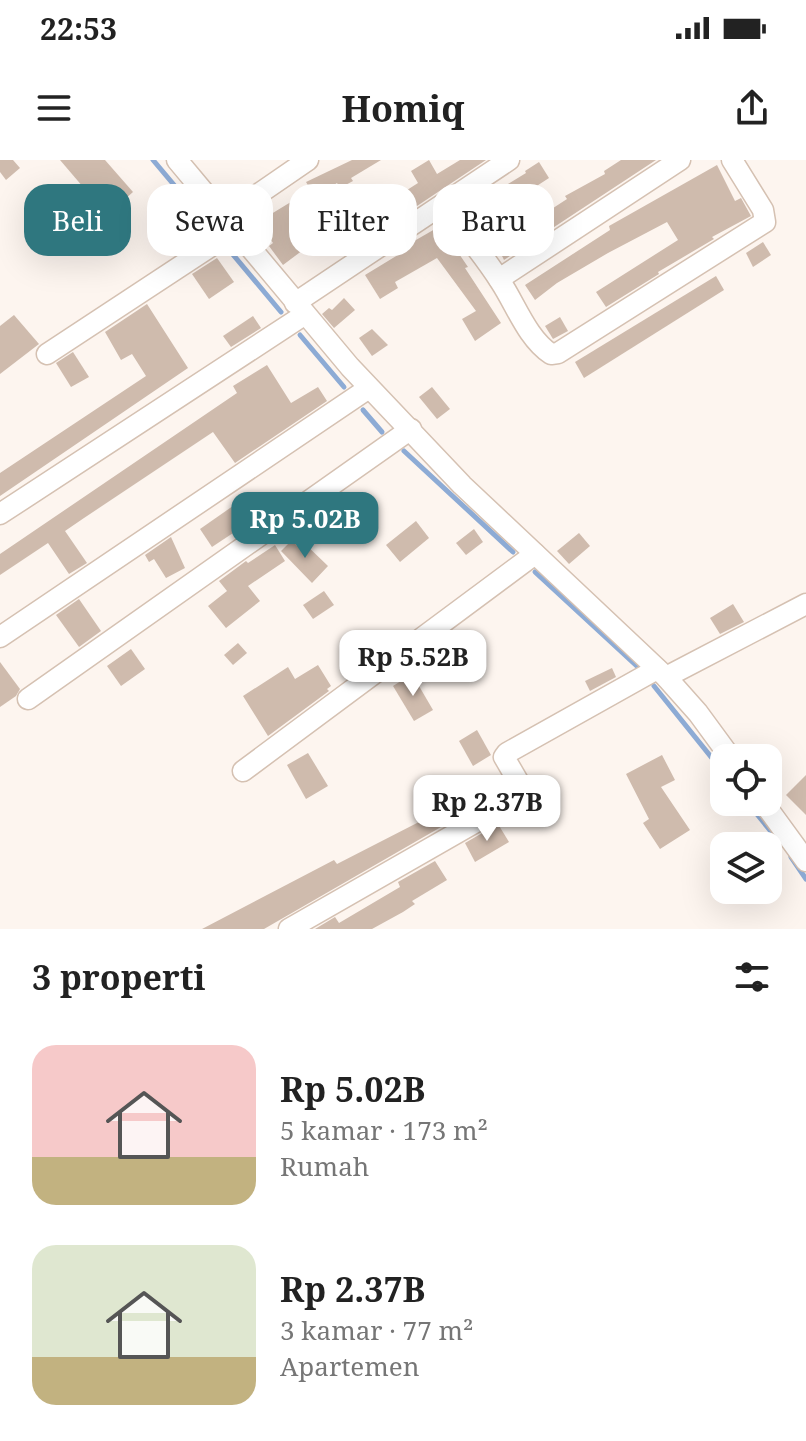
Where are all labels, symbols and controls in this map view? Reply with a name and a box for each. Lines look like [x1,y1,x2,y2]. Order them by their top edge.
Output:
text: 22:53 [40,8,117,49]
text: Homiq [341,84,465,133]
icon: menu [32,86,76,130]
icon: share [730,86,774,130]
chip: Beli [24,184,131,256]
chip: Sewa [147,184,273,256]
chip: Filter [289,184,417,256]
chip: Baru [433,184,554,256]
pin: Rp 5.02B [222,492,388,560]
text: Rp 5.02B [249,500,361,536]
pin: Rp 5.52B [330,630,496,698]
text: Rp 5.52B [357,638,469,674]
map controls [710,744,782,904]
button: locate [710,744,782,816]
pin: Rp 2.37B [404,775,570,843]
text: Rp 2.37B [431,783,543,819]
button: layers [710,832,782,904]
text: 3 properti [32,954,206,1000]
icon: filters [730,955,774,999]
text: Rp 5.02B [280,1066,425,1112]
icon: home [96,1077,192,1173]
text: 5 kamar · 173 m² [280,1112,488,1148]
text: Rumah [280,1148,369,1184]
text: Rp 2.37B [280,1266,425,1312]
icon: home [96,1277,192,1373]
text: 3 kamar · 77 m² [280,1312,473,1348]
text: Apartemen [280,1348,420,1384]

